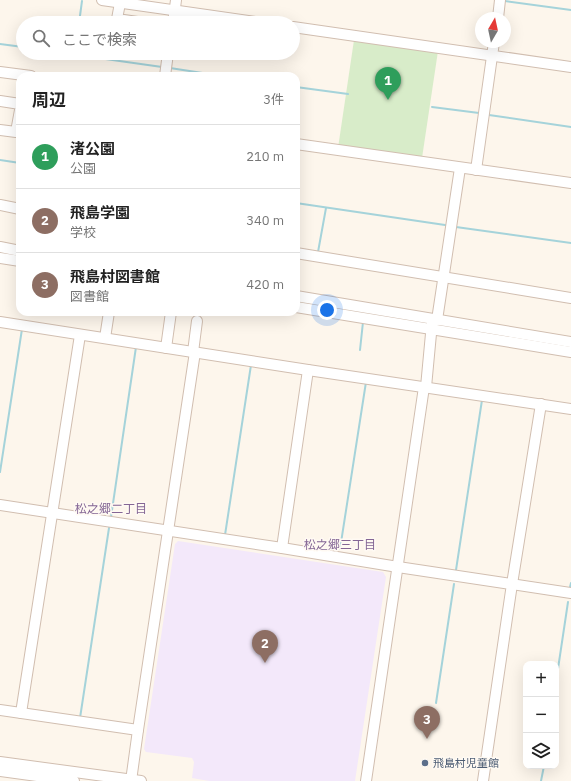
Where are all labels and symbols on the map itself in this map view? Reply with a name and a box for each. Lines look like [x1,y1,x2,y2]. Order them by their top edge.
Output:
north arrow [475,12,511,48]
pin: 1 [375,67,401,100]
your location [317,300,337,320]
district label: 松之郷二丁目 [75,501,147,516]
district label: 松之郷三丁目 [304,537,376,552]
pin: 2 [252,630,278,663]
pin: 3 [414,706,440,739]
place label: 飛島村児童館 [433,756,499,770]
marker: 飛島村児童館 [420,758,430,768]

